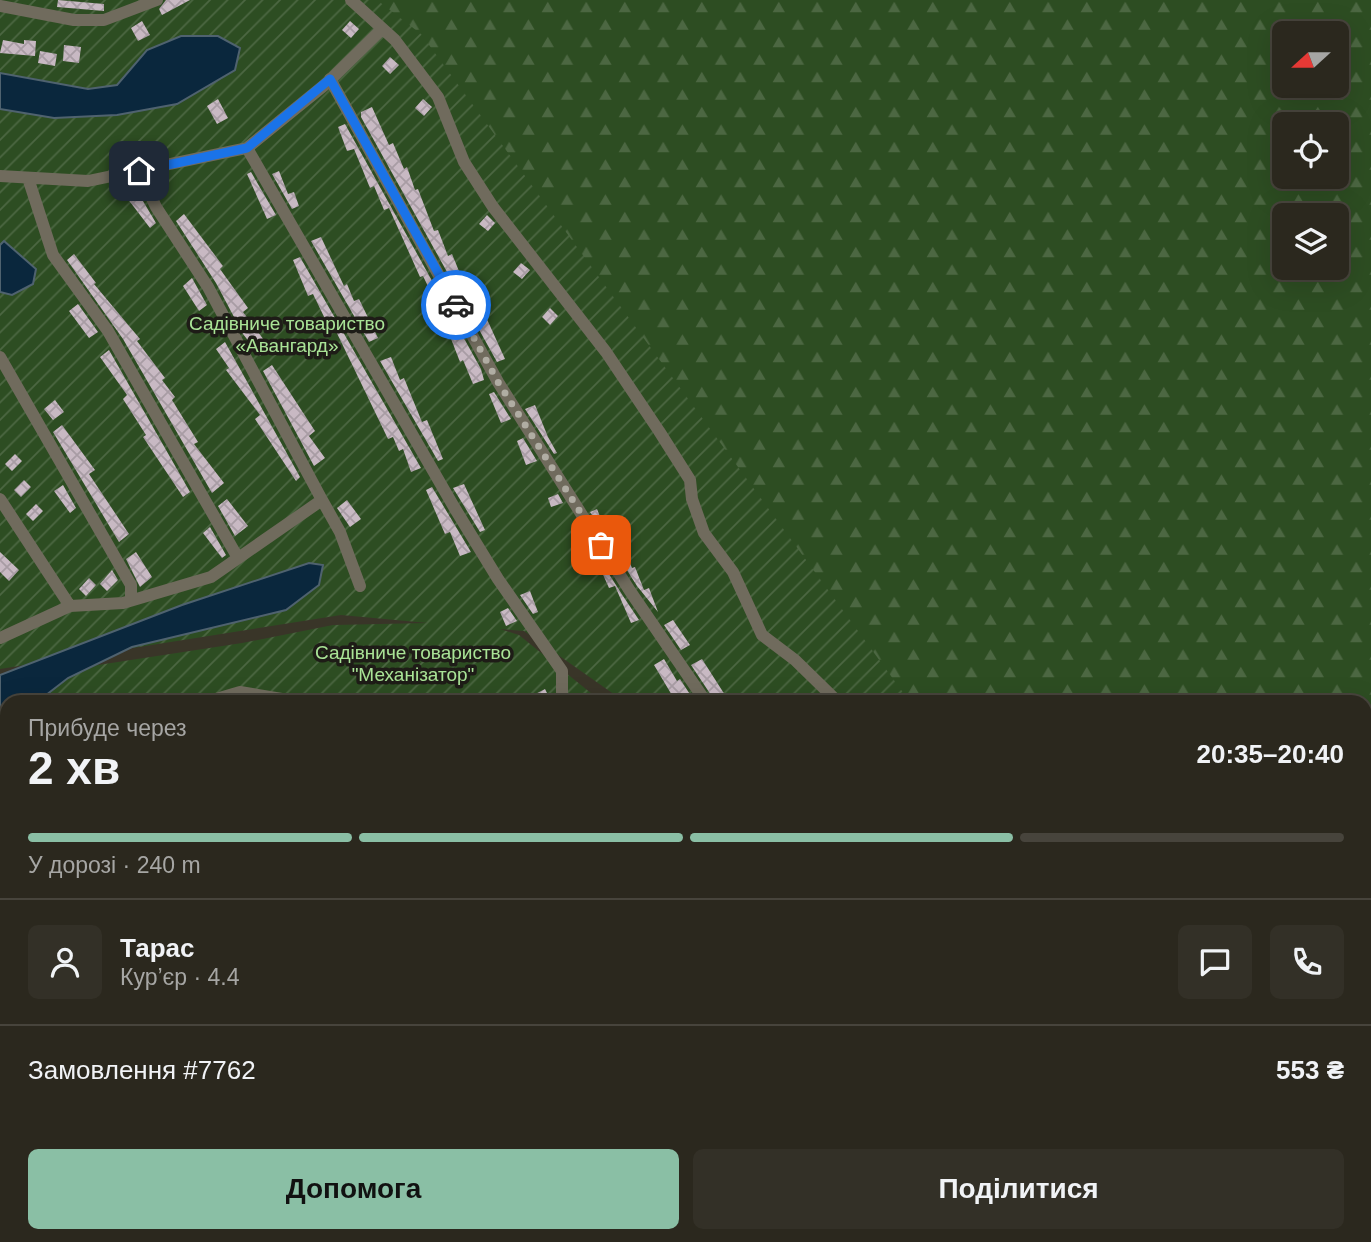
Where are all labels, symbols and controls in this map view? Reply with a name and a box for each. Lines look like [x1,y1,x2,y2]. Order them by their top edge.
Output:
north arrow [1272,21,1349,98]
map controls [1272,21,1349,280]
button: locate [1272,112,1349,189]
pin [109,141,169,201]
icon: home [120,152,158,190]
button: layers [1272,203,1349,280]
courier [421,270,491,340]
icon: car [437,286,475,324]
park label: Садівниче товариство «Авангард» [189,313,385,356]
pin [571,515,631,575]
icon: bag [582,526,620,564]
park label: Садівниче товариство "Механізатор" [315,642,511,685]
text: Прибуде через [28,715,187,741]
text: 20:35–20:40 [1197,739,1344,769]
text: 2 хв [28,742,120,794]
text: У дорозі · 240 m [28,852,201,878]
button: person [28,925,102,999]
button: chat [1178,925,1252,999]
button: phone [1270,925,1344,999]
text: Тарас [120,933,195,963]
text: Кур’єр · 4.4 [120,964,239,990]
text: Замовлення #7762 [28,1055,256,1085]
text: 553 ₴ [1276,1055,1344,1085]
button: Допомога [28,1149,679,1229]
button: Поділитися [693,1149,1344,1229]

